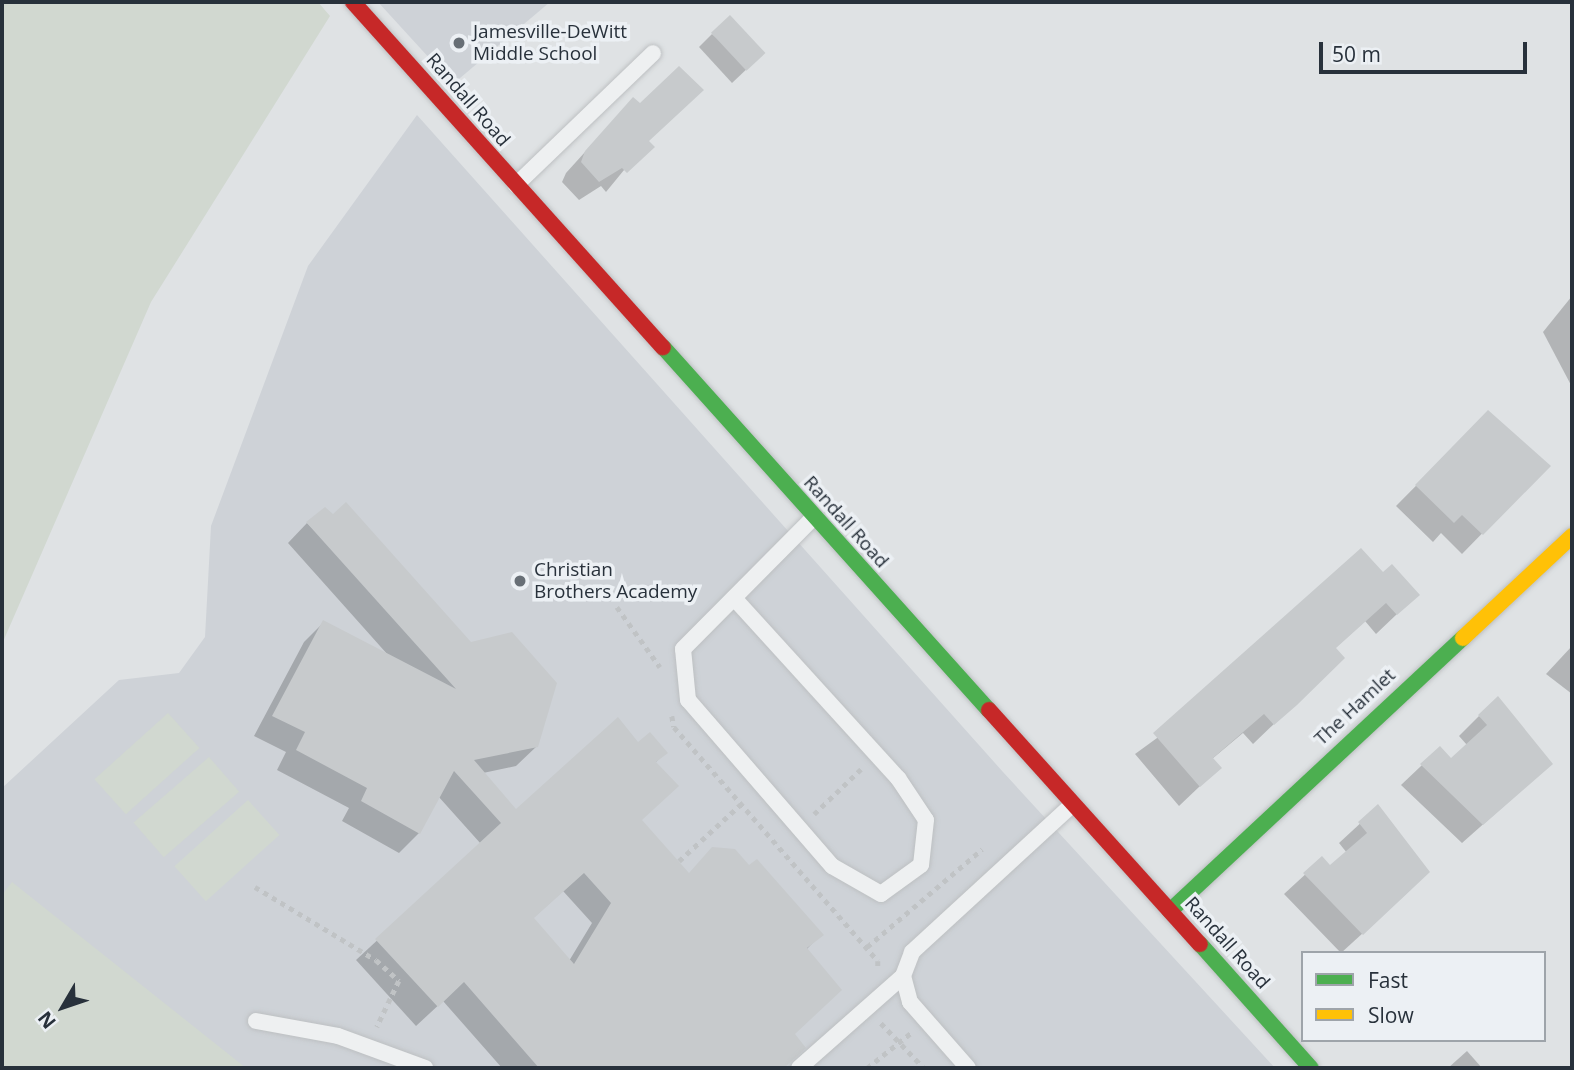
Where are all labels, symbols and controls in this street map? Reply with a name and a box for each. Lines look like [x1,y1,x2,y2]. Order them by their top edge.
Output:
place label: Jamesville-DeWitt Middle School [473,21,627,65]
scale bar [1322,28,1530,72]
marker: Jamesville-DeWitt Middle School [451,35,467,51]
text: 50 m [1332,40,1381,68]
street label: Randall Road [421,49,515,151]
street label: Randall Road [799,471,893,573]
place label: Christian Brothers Academy [534,559,697,603]
marker: Christian Brothers Academy [512,573,528,589]
street label: The Hamlet [1310,664,1400,750]
street label: Randall Road [1180,892,1274,994]
legend [1301,951,1546,1042]
text: Fast [1368,966,1408,994]
north arrow [28,972,98,1042]
text: Slow [1368,1001,1414,1029]
text: N [32,1006,62,1034]

